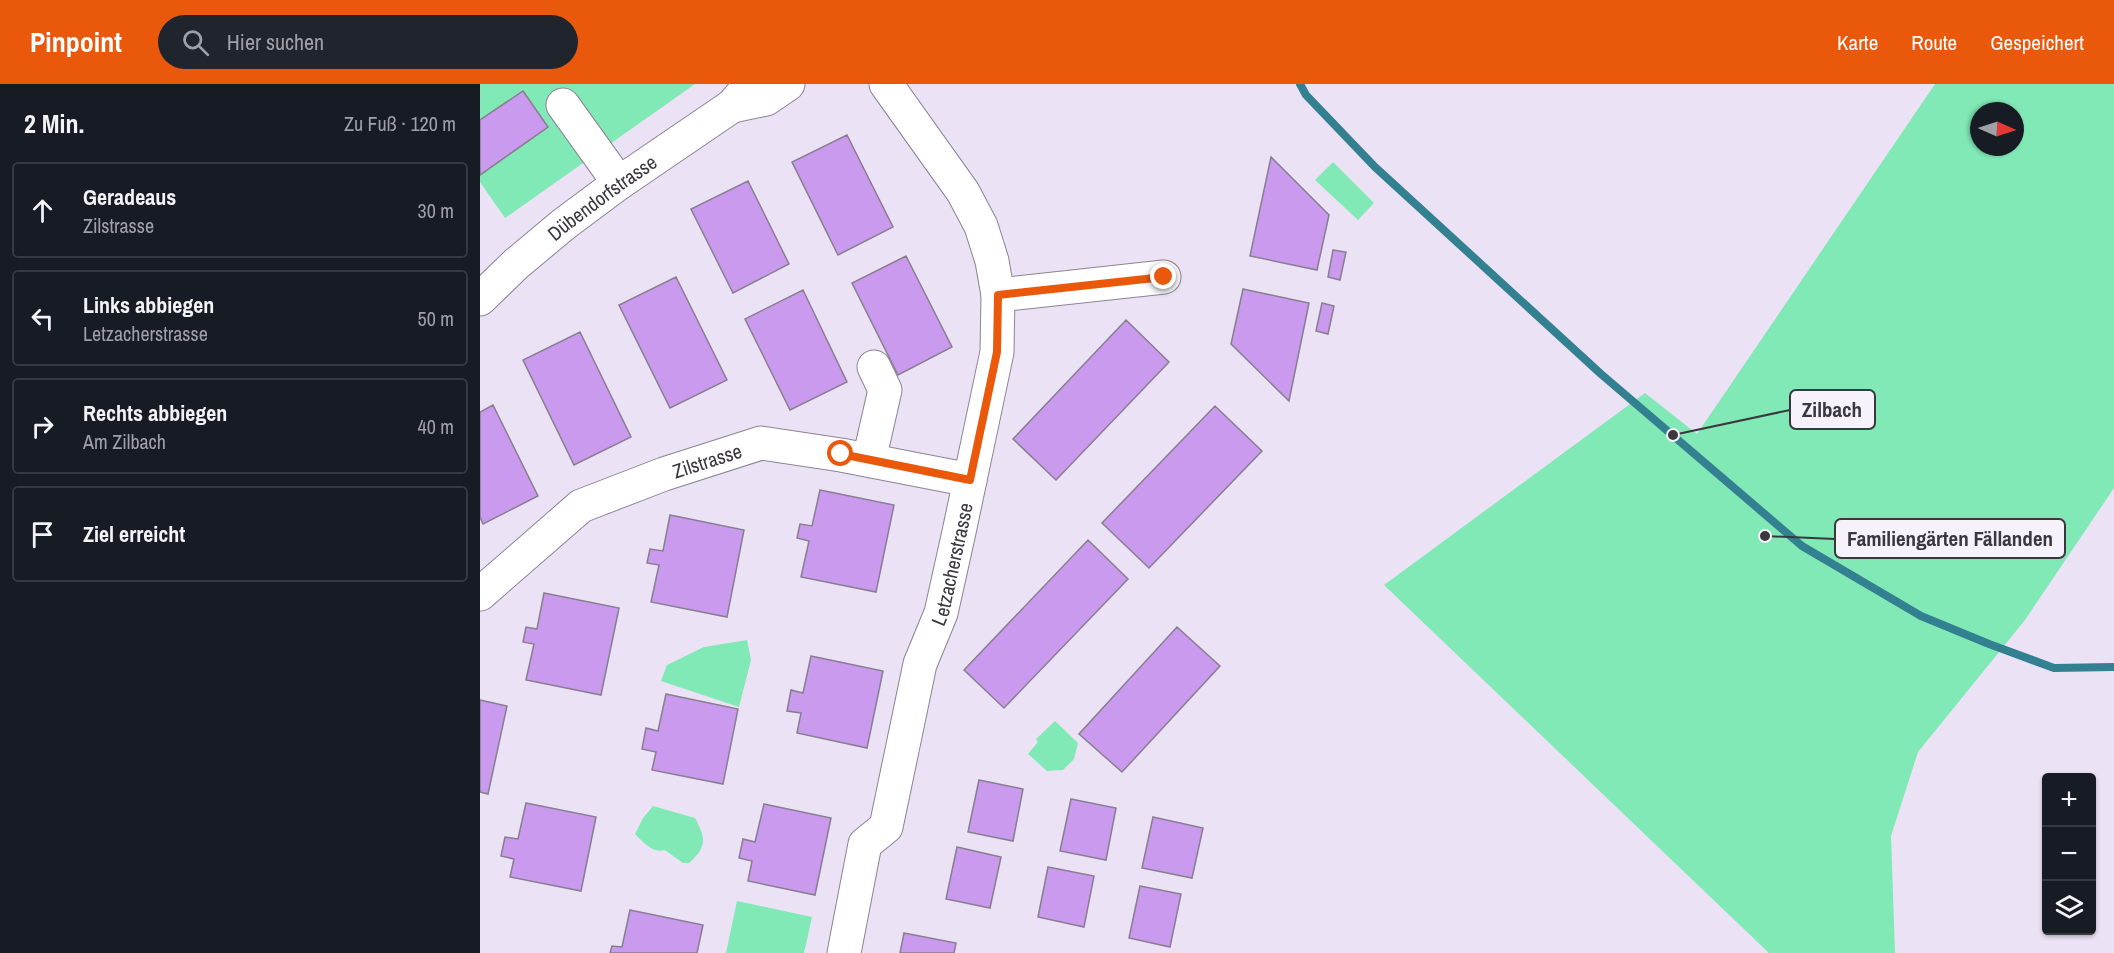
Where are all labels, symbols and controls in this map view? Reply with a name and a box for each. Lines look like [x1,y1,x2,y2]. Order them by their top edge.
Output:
search box [158,15,578,69]
text: Pinpoint [30,23,122,61]
icon: search [179,26,212,59]
text: Hier suchen [227,27,324,57]
text: Karte [1837,28,1878,57]
text: Route [1911,28,1957,57]
text: Gespeichert [1990,28,2084,57]
north arrow [1970,102,2024,156]
text: 2 Min. [24,106,84,141]
text: Zu Fuß · 120 m [344,110,456,137]
street label: Dübendorfstrasse [541,148,662,246]
text: Geradeaus [83,182,176,212]
icon: ahead [26,194,59,227]
text: 30 m [418,197,454,224]
text: Zilstrasse [83,212,154,239]
route end [1150,263,1176,289]
text: Links abbiegen [83,290,214,320]
icon: left [26,302,59,335]
text: 50 m [418,305,454,332]
text: Letzacherstrasse [83,320,208,347]
callout: Zilbach [1790,390,1875,429]
text: Zilbach [1802,395,1862,424]
text: Rechts abbiegen [83,398,227,428]
icon: right [26,410,59,443]
text: 40 m [418,413,454,440]
text: Am Zilbach [83,428,166,455]
street label: Zilstrasse [669,437,745,484]
route start [827,440,853,466]
street label: Letzacherstrasse [924,500,978,629]
icon: arrive [26,518,59,551]
text: Ziel erreicht [83,519,185,549]
callout: Familiengärten Fällanden [1835,519,2065,558]
text: Familiengärten Fällanden [1847,524,2053,553]
map controls [2042,773,2096,935]
button: + [2042,773,2096,827]
button: − [2042,827,2096,881]
button: layers [2042,881,2096,935]

